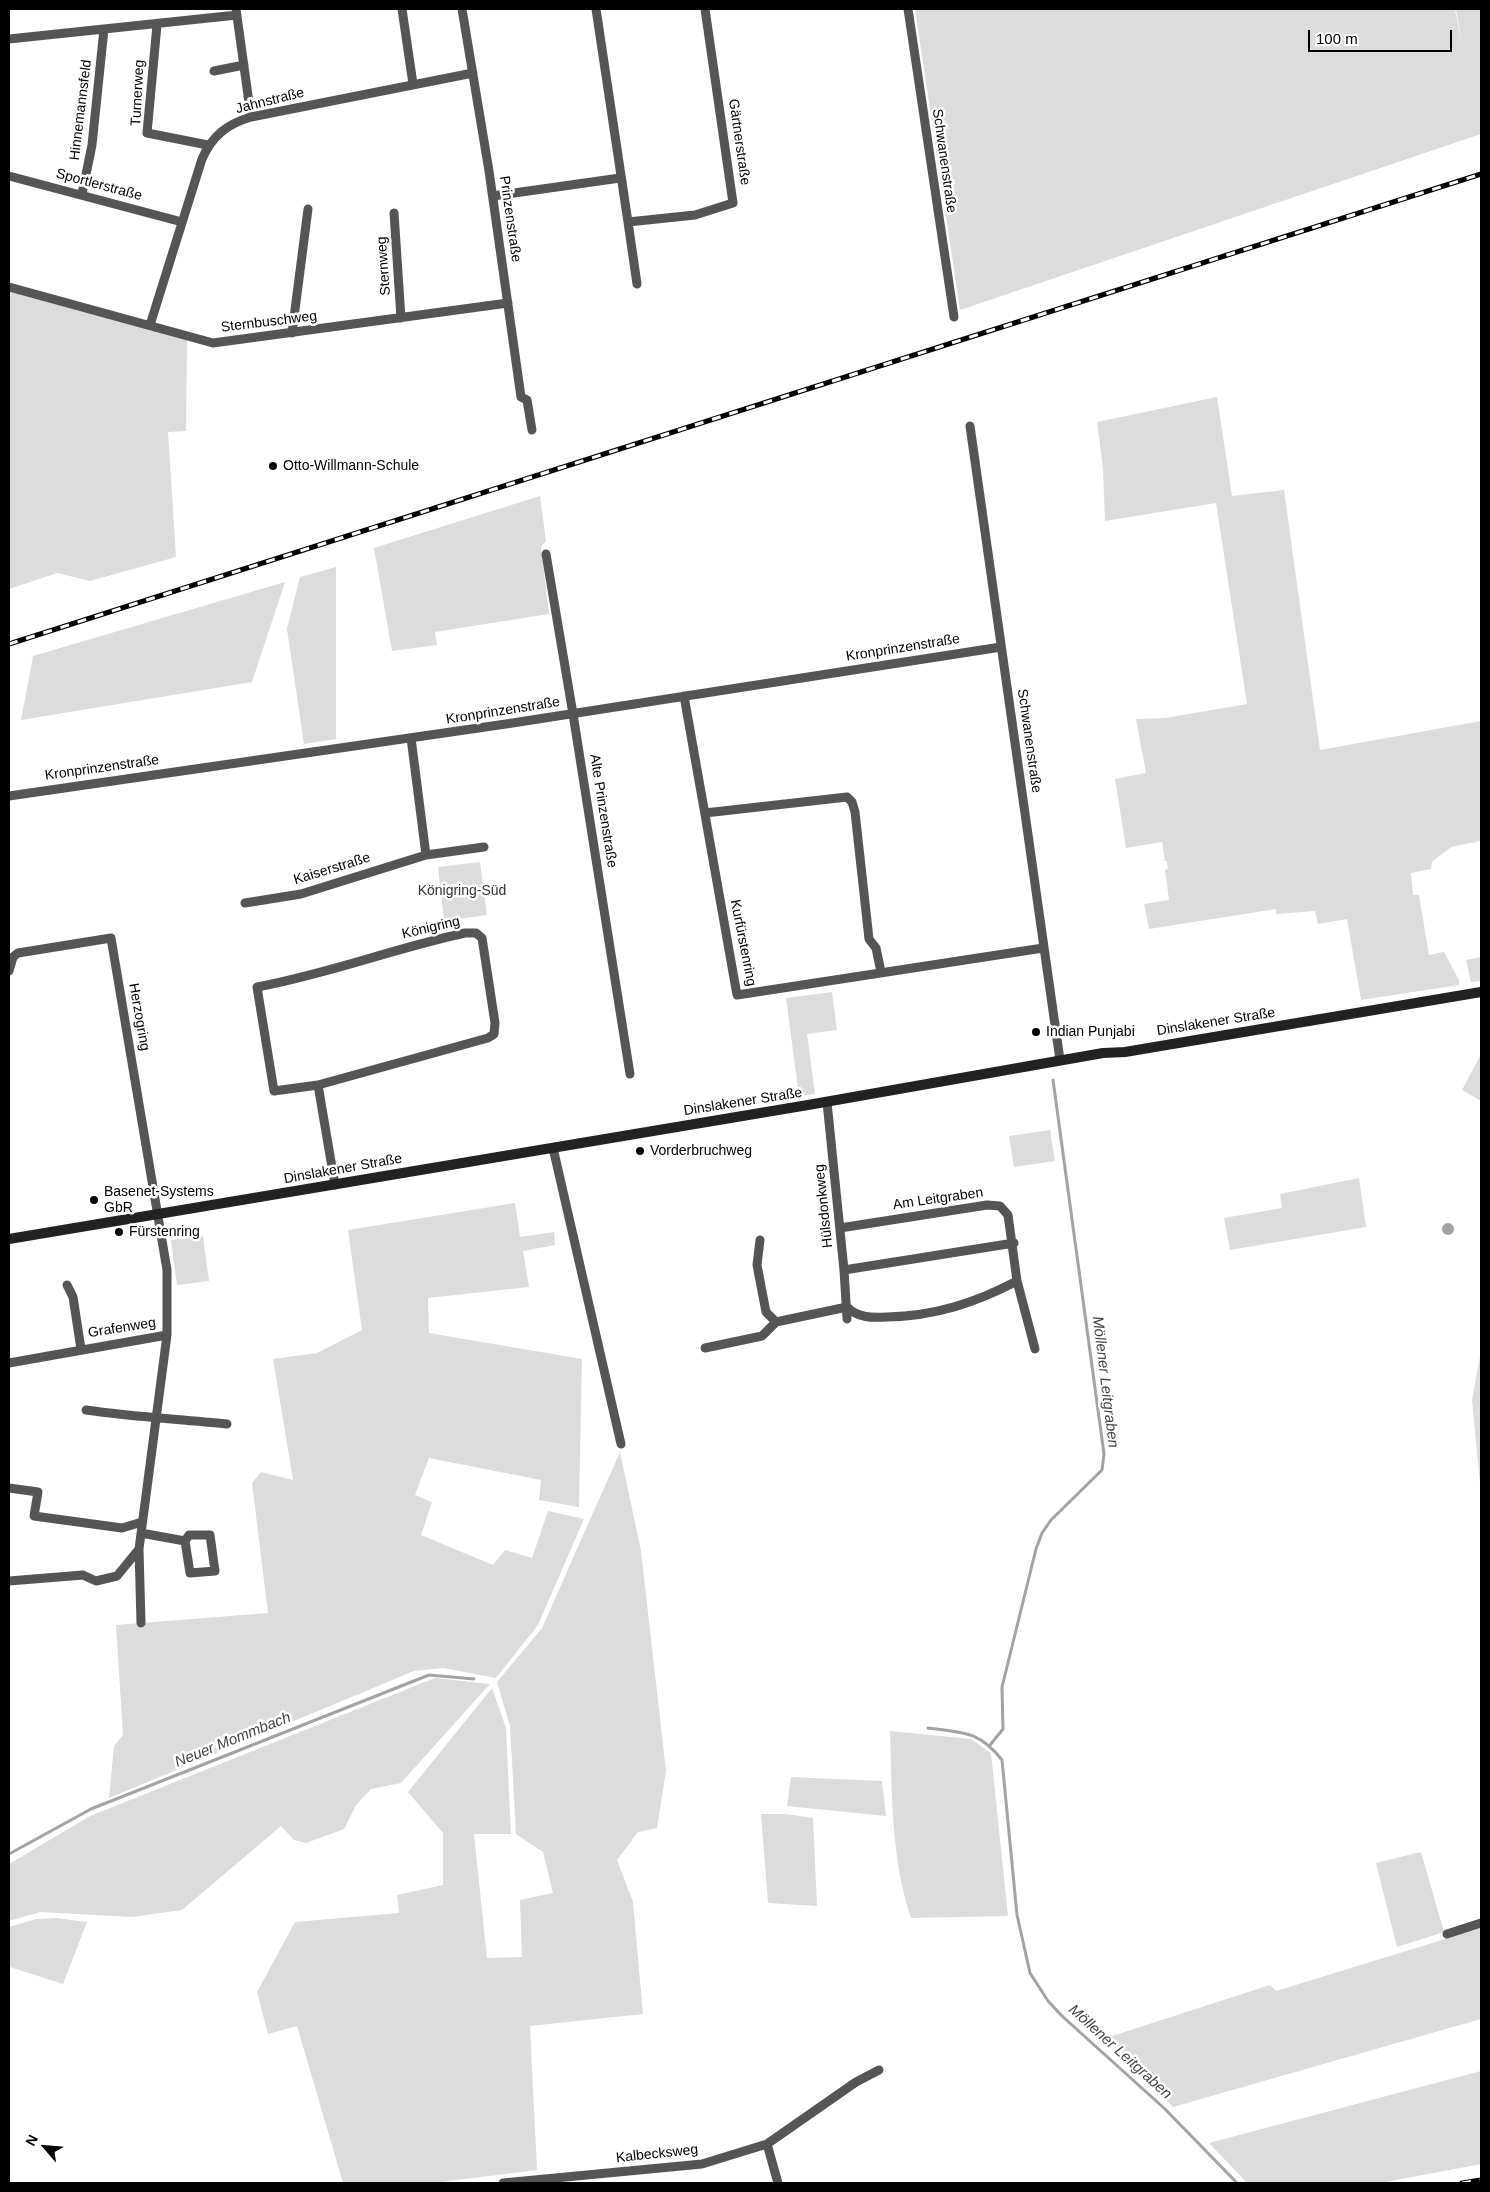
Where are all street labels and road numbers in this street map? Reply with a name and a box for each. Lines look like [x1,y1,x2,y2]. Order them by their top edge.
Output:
street label: Hinnemannsfeld [66,59,96,161]
street label: Turnerweg [128,59,148,127]
street label: Jahnstraße [234,84,306,118]
street label: Gärtnerstraße [725,98,753,186]
street label: Schwanenstraße [928,108,960,214]
street label: Sportlerstraße [54,165,144,205]
street label: Prinzenstraße [496,175,524,263]
street label: Sternweg [374,236,394,296]
street label: Sternbuschweg [220,308,318,336]
street label: Kronprinzenstraße [845,631,961,665]
street label: Schwanenstraße [1013,688,1045,794]
street label: Kronprinzenstraße [445,694,561,728]
street label: Kronprinzenstraße [44,752,160,784]
street label: Alte Prinzenstraße [586,753,620,869]
street label: Kaiserstraße [292,849,372,889]
street label: Kurfürstenring [726,898,760,988]
street label: Königring [400,913,462,943]
street label: Herzogring [125,982,153,1052]
street label: Dinslakener Straße [1156,1004,1276,1040]
street label: Dinslakener Straße [683,1084,803,1120]
street label: Dinslakener Straße [283,1150,403,1188]
street label: Hülsdonkweg [811,1163,837,1249]
street label: Am Leitgraben [892,1184,984,1214]
street label: Grafenweg [87,1314,157,1342]
street label: Kalbecksweg [615,2141,699,2167]

